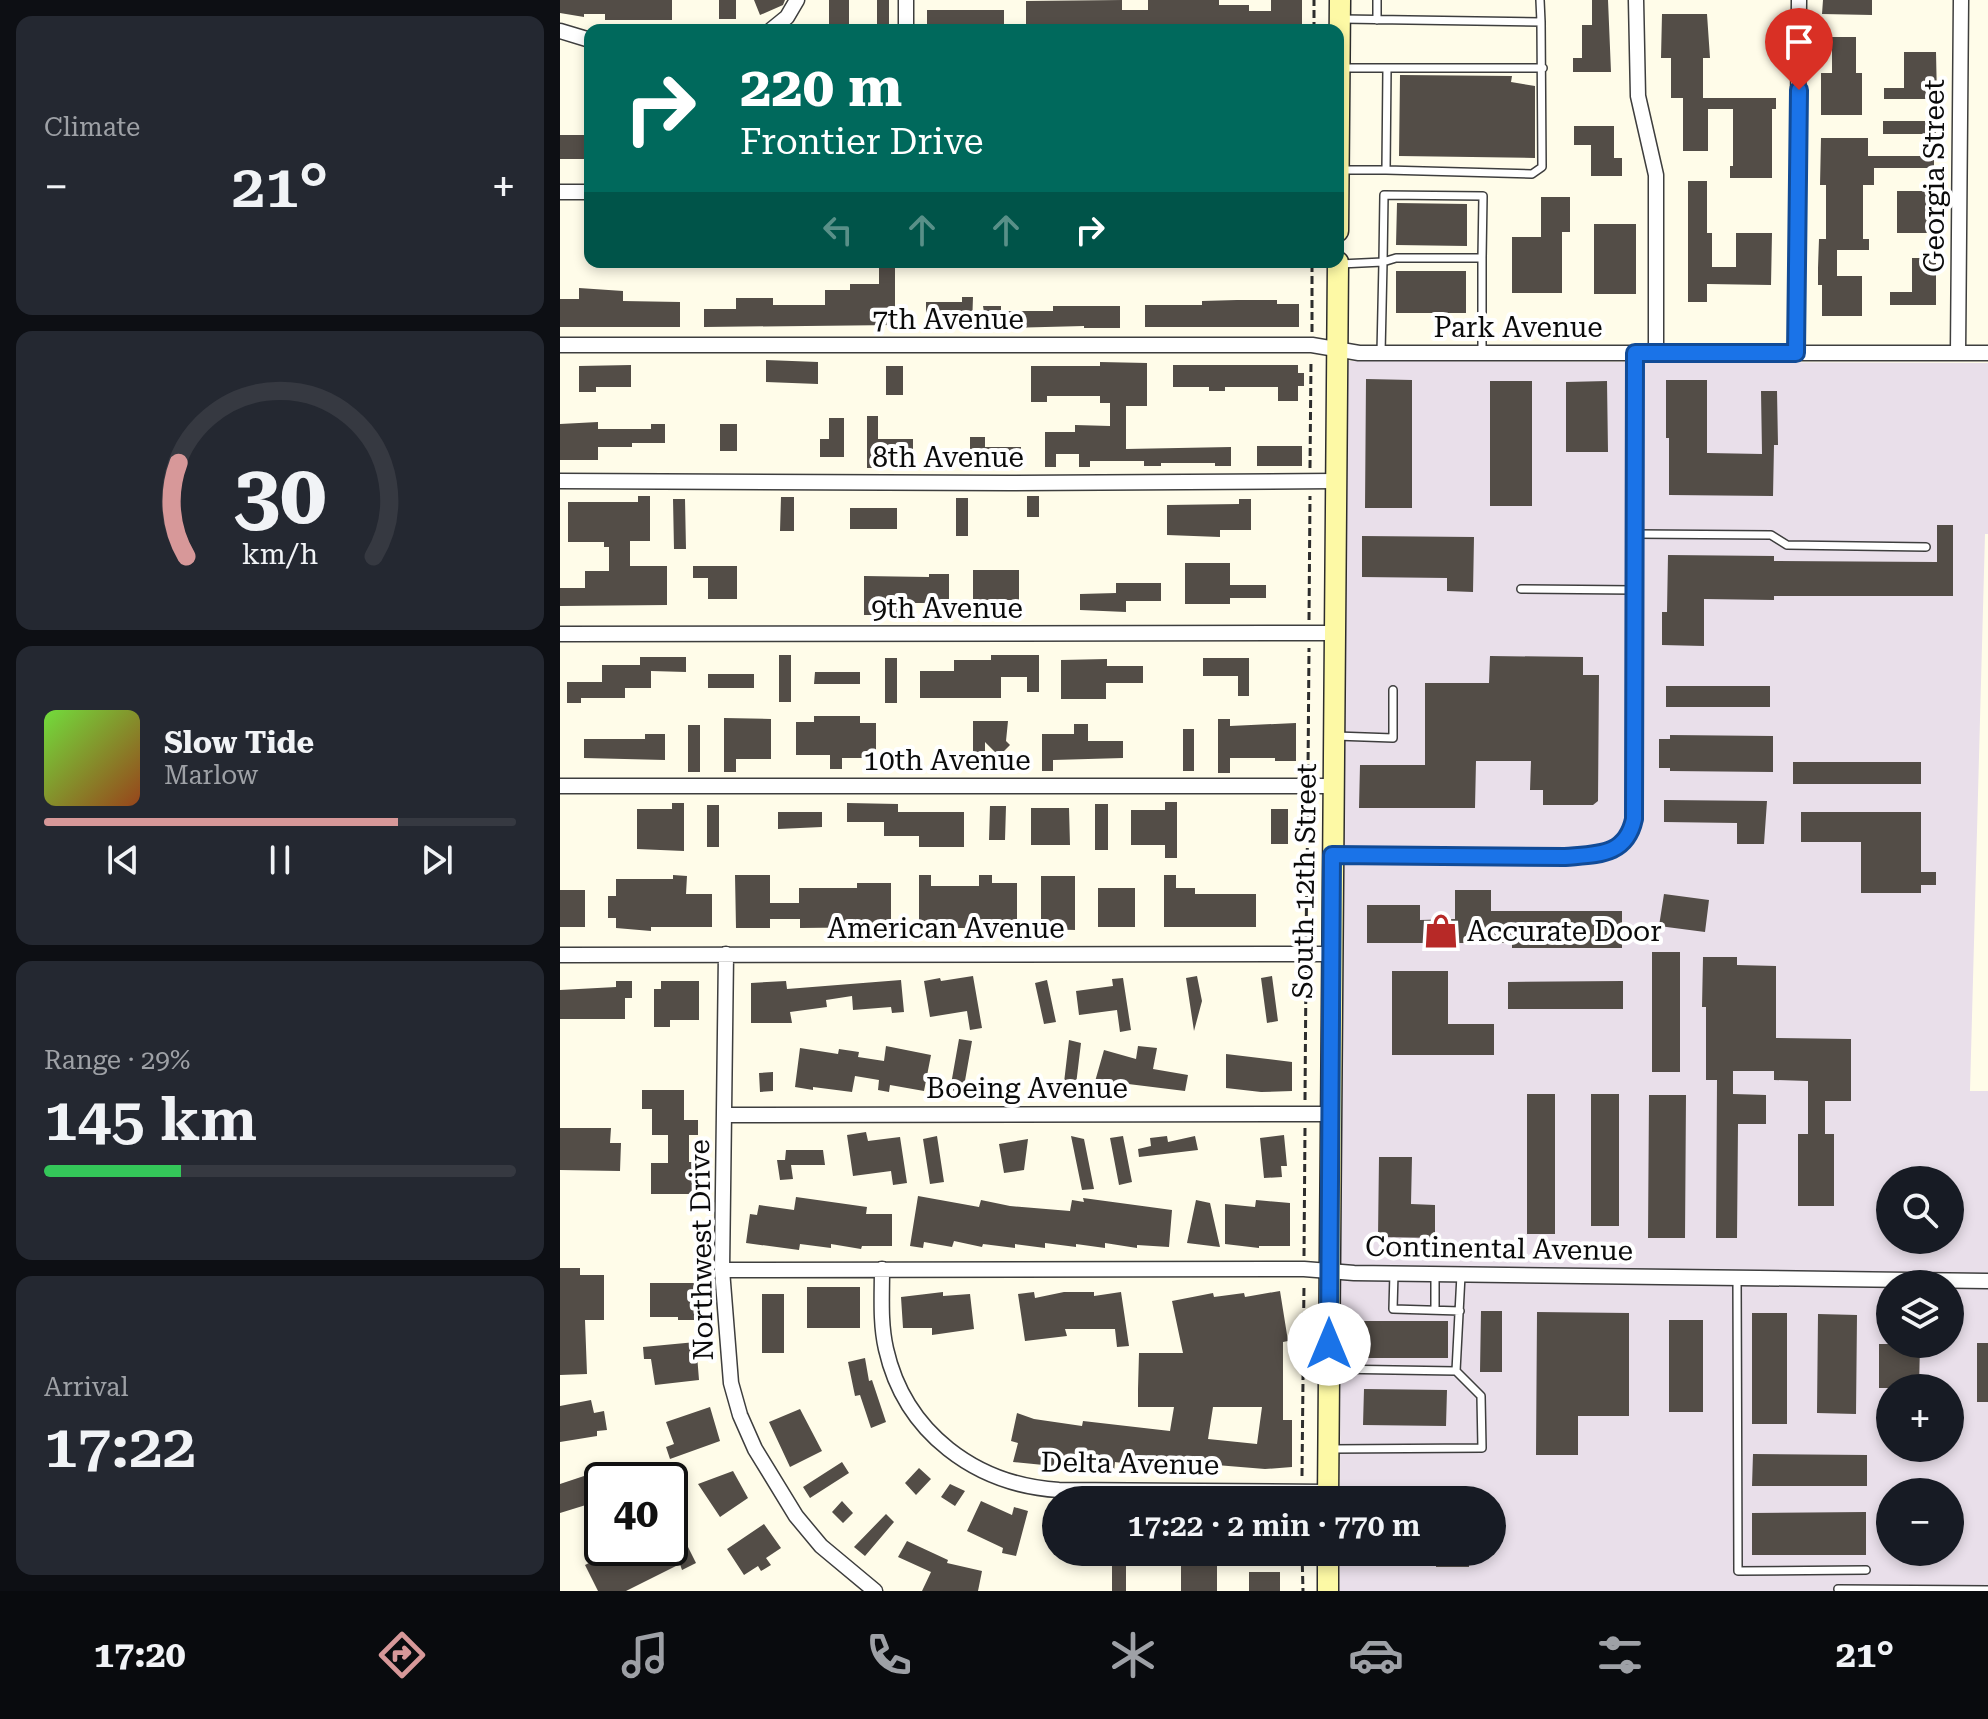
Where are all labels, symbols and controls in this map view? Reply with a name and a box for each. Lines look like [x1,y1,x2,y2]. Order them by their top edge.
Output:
pin [1765,8,1833,90]
icon: arrive [1777,20,1821,64]
text: 220 m [740,54,902,120]
icon: right [608,56,712,160]
street label: Georgia Street [1918,79,1951,273]
text: Climate [44,112,140,142]
text: Frontier Drive [740,121,984,163]
text: 21° [232,151,328,222]
text: − [44,161,69,213]
text: + [491,161,516,213]
icon: left [816,208,860,252]
icon: ahead [900,208,944,252]
icon: ahead [984,208,1028,252]
icon: right [1068,208,1112,252]
street label: 7th Avenue [872,303,1024,336]
street label: Park Avenue [1433,311,1603,344]
street label: 8th Avenue [872,441,1024,474]
text: 30 [233,445,327,542]
text: km/h [242,537,318,571]
street label: 9th Avenue [871,592,1023,625]
text: Slow Tide [164,725,314,760]
street label: 10th Avenue [863,744,1031,777]
text: Marlow [164,760,258,790]
street label: South 12th Street [1286,763,1323,999]
icon: previous [101,838,145,882]
icon: pause [258,838,302,882]
icon: next [415,838,459,882]
street label: American Avenue [827,912,1065,945]
shop icon: Accurate Door [1422,912,1460,950]
place label: Accurate Door [1467,915,1662,948]
text: Range · 29% [44,1045,190,1075]
street label: Boeing Avenue [926,1072,1128,1105]
text: 145 km [44,1084,257,1155]
street label: Northwest Drive [683,1139,720,1361]
map controls [1876,1166,1964,1566]
button: search [1876,1166,1964,1254]
street label: Continental Avenue [1365,1230,1633,1267]
button: layers [1876,1270,1964,1358]
position arrow [1287,1302,1371,1386]
text: Arrival [44,1372,129,1402]
button: + [1876,1374,1964,1462]
text: 17:22 [44,1411,196,1482]
street label: Delta Avenue [1040,1445,1220,1482]
speed limit sign: 40 [584,1462,688,1566]
button: − [1876,1478,1964,1566]
text: 17:22 · 2 min · 770 m [1128,1508,1420,1543]
icon: directions [374,1627,430,1683]
icon: music [617,1627,673,1683]
icon: phone [861,1627,917,1683]
icon: climate [1105,1627,1161,1683]
icon: car [1348,1627,1404,1683]
icon: filters [1592,1627,1648,1683]
text: 17:20 [94,1634,186,1676]
text: 21° [1836,1634,1894,1676]

